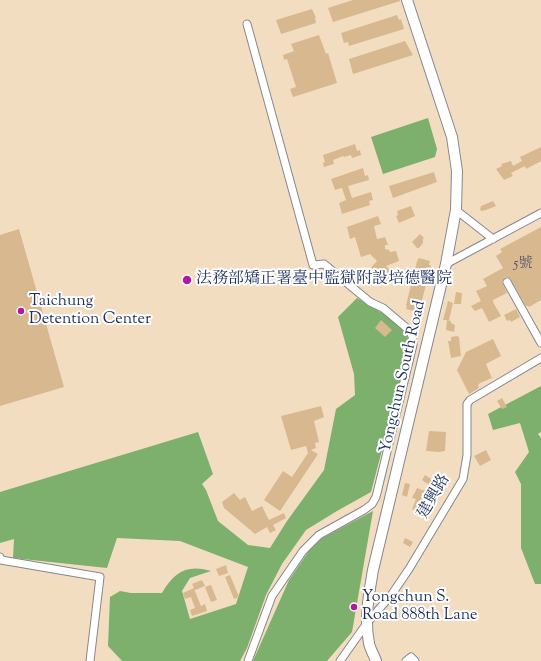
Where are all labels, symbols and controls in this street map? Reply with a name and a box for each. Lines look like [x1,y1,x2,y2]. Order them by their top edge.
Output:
house number: 5號 [514,257,532,273]
place label: 法務部矯正署臺中監獄附設培德醫院 [196,270,452,290]
marker: 法務部矯正署臺中監獄附設培德醫院 [181,274,193,286]
place label: Taichung Detention Center [29,292,151,330]
street label: Yongchun South Road [377,299,431,455]
marker: Taichung Detention Center [16,306,26,316]
street label: 建興路 [415,471,455,523]
place label: Yongchun S. Road 888th Lane [362,588,477,626]
marker: Yongchun S. Road 888th Lane [349,602,359,612]

